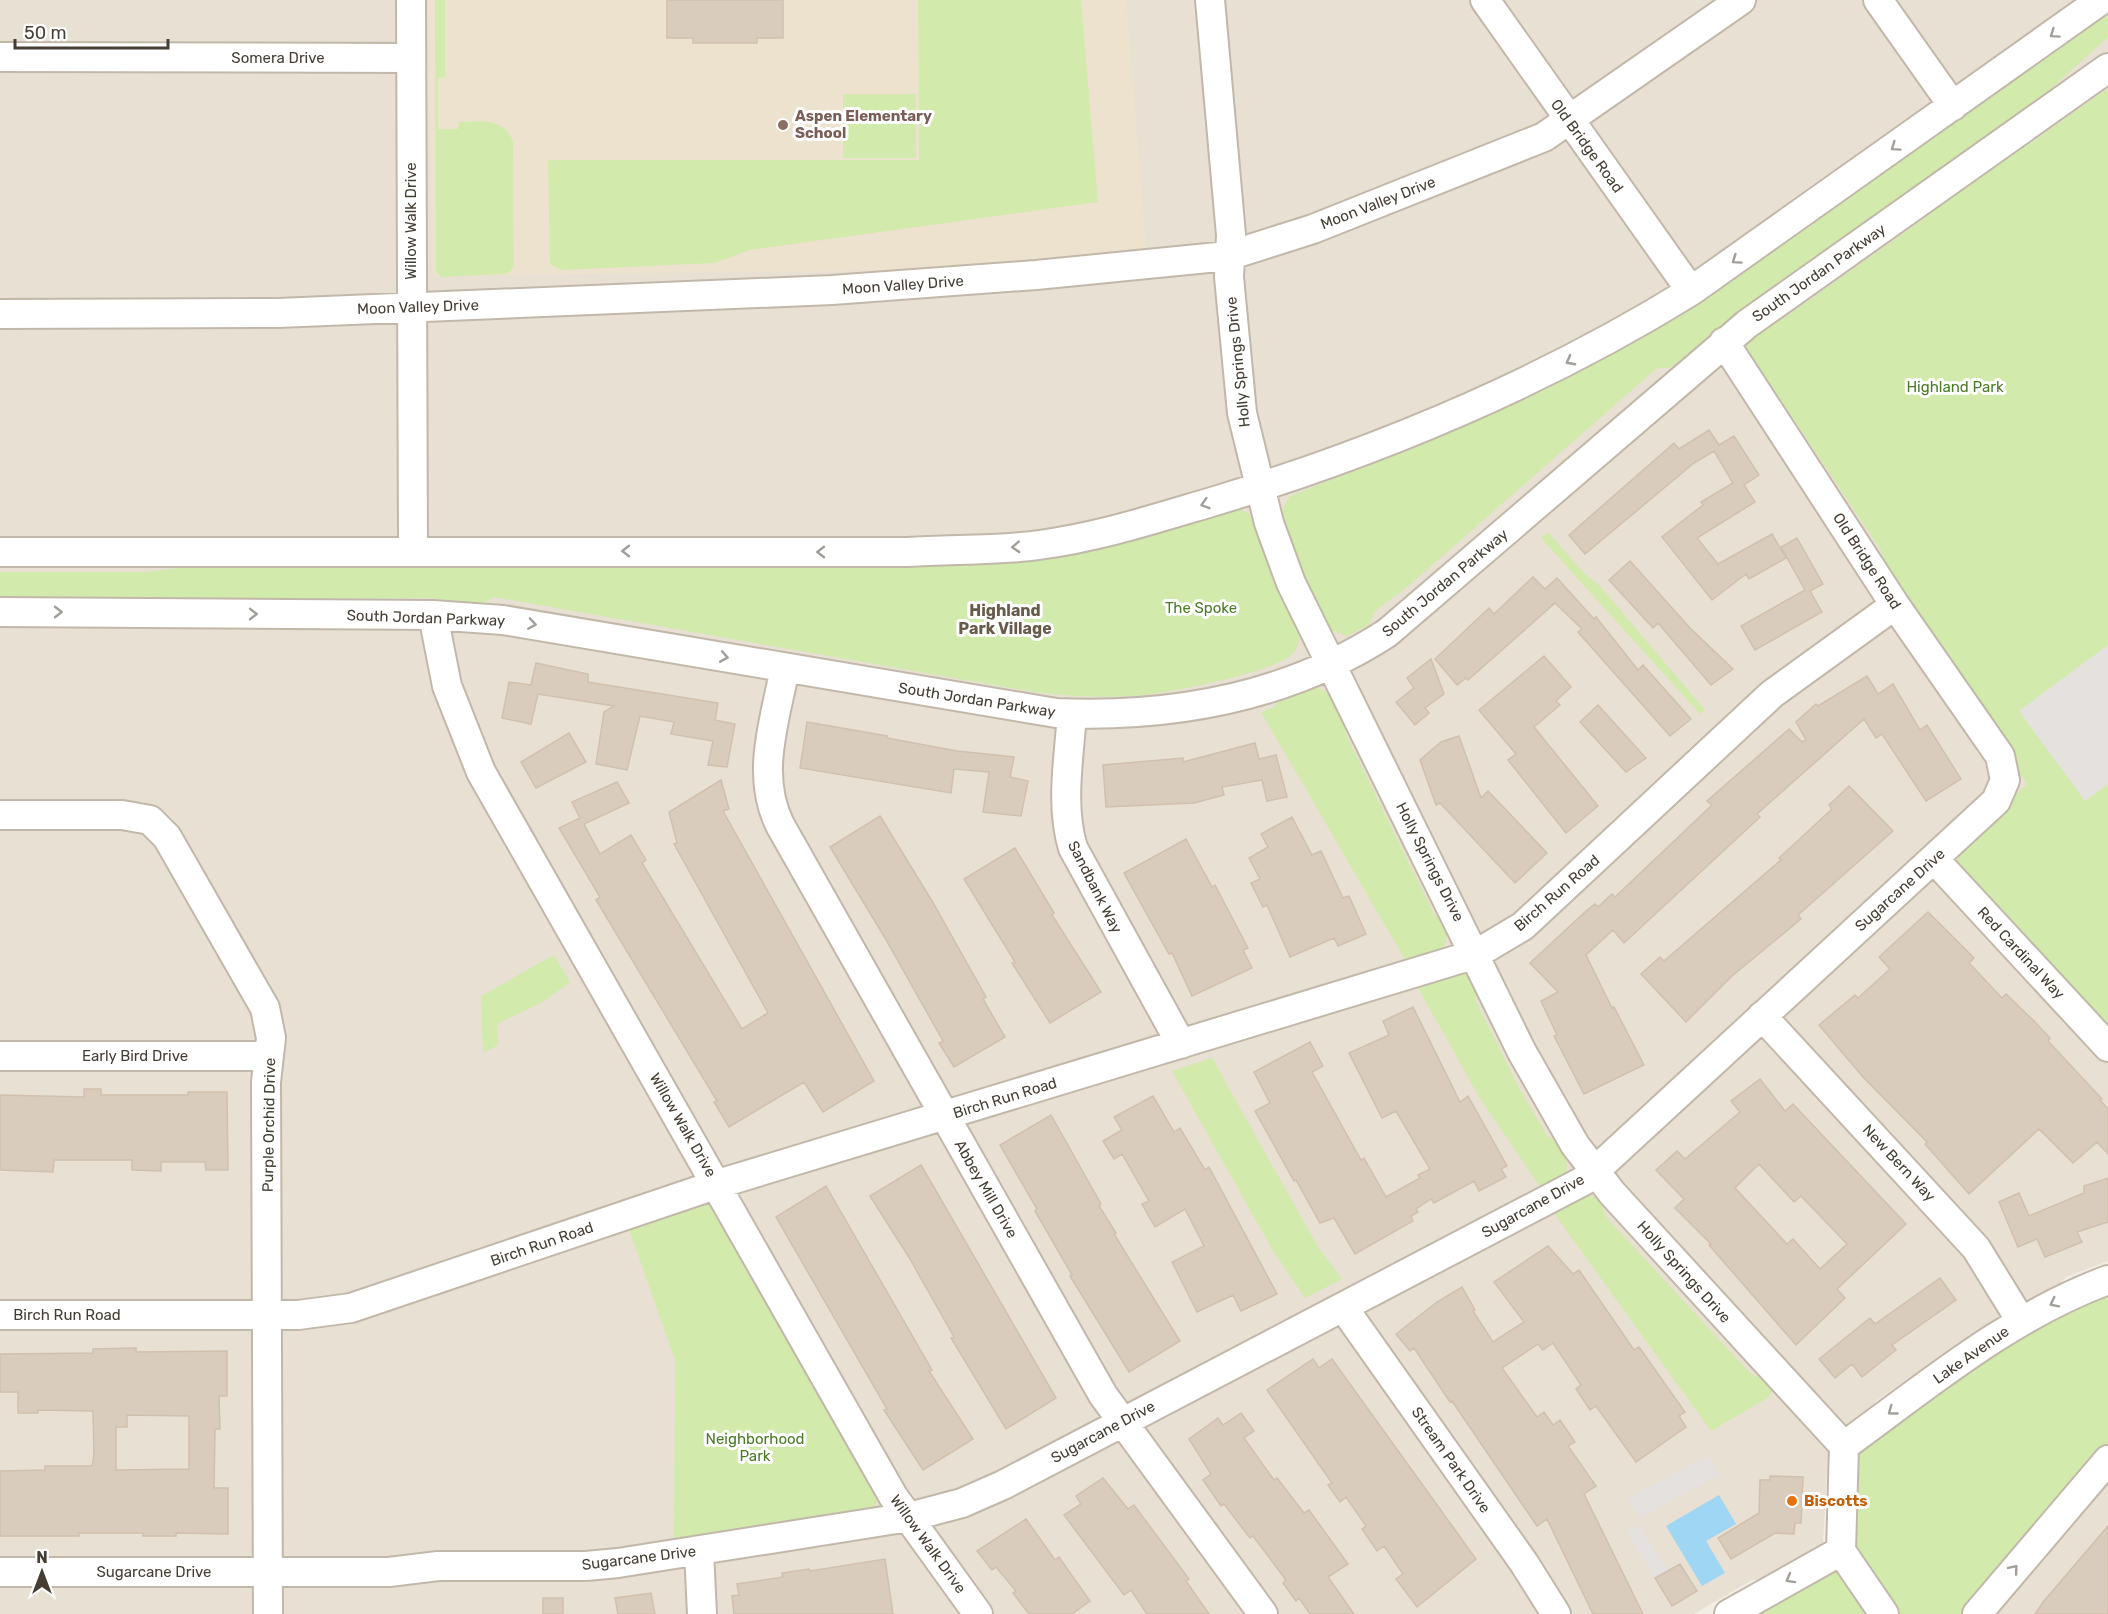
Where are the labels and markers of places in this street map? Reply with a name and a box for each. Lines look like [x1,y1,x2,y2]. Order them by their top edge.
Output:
place label: Aspen Elementary School [795,107,932,142]
marker: Aspen Elementary School [776,118,790,132]
place label: Biscotts [1804,1492,1867,1510]
marker: Biscotts [1785,1494,1799,1508]

